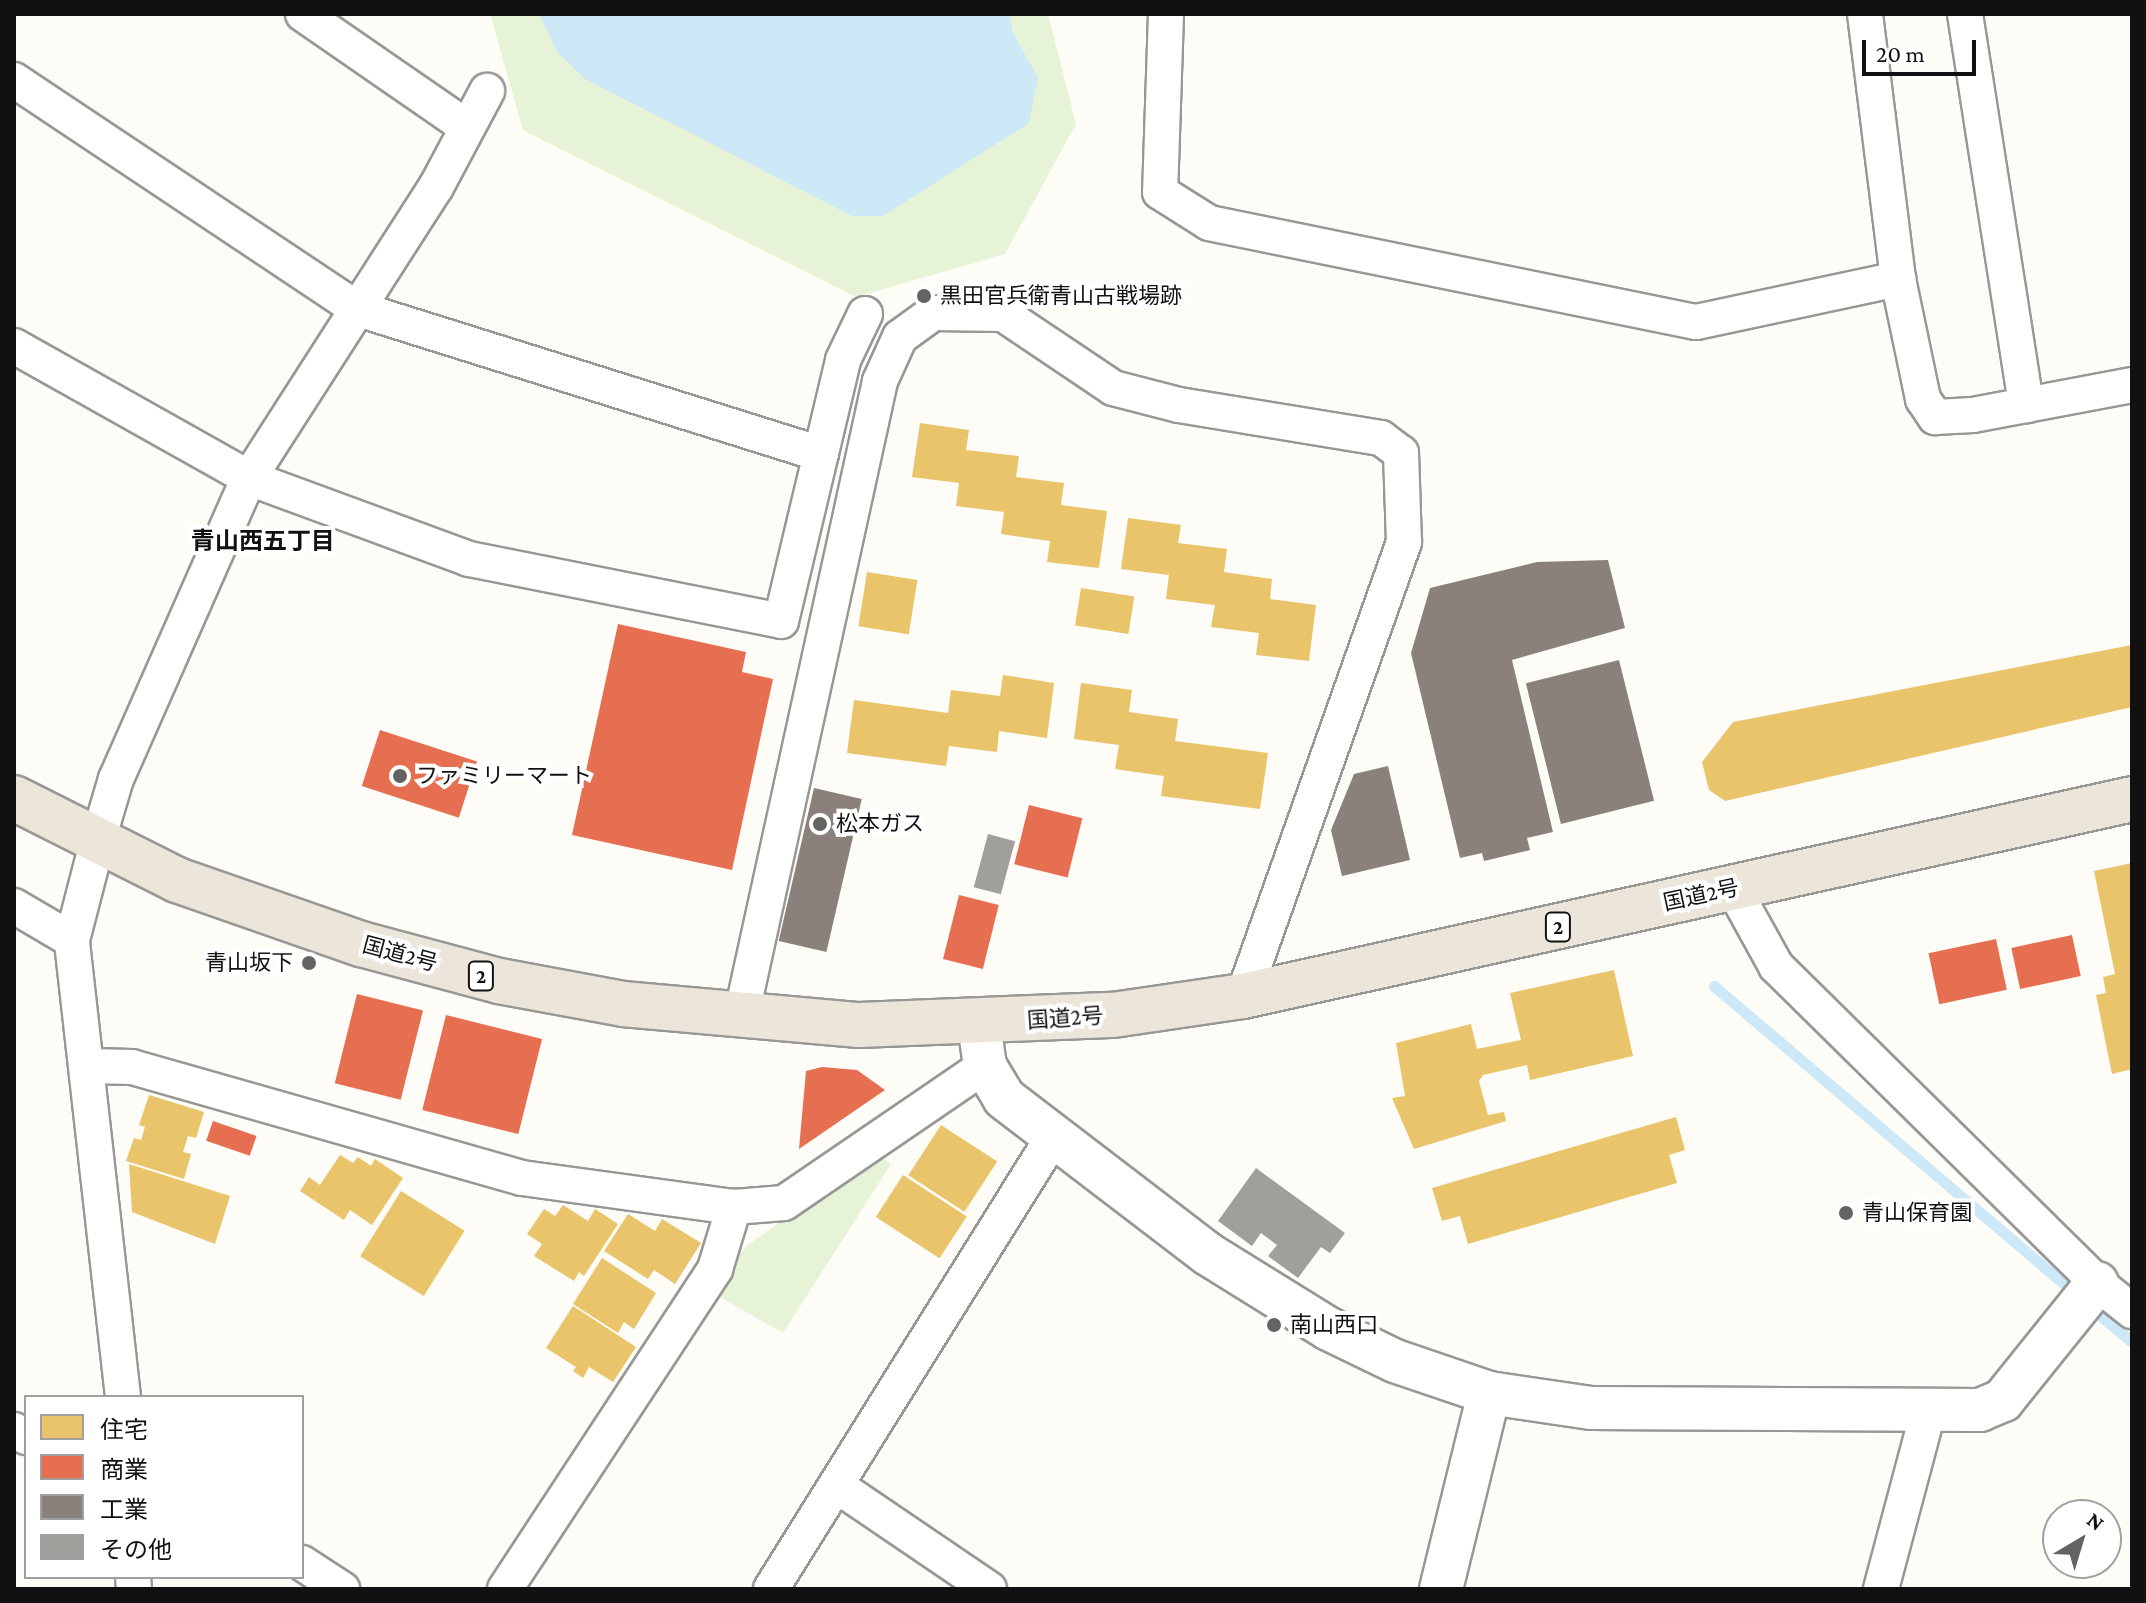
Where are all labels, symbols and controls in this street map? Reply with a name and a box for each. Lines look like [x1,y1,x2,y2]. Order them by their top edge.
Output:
scale bar [1866,24,1980,74]
text: 20 m [1876,40,1925,67]
place label: 黒田官兵衛青山古戦場跡 [940,283,1182,309]
marker: 黒田官兵衛青山古戦場跡 [915,287,933,305]
district label: 青山西五丁目 [191,527,335,555]
place label: ファミリーマート [416,763,592,789]
marker: ファミリーマート [391,767,409,785]
place label: 松本ガス [836,811,924,837]
marker: 松本ガス [811,815,829,833]
street label: 国道2号 [1661,874,1741,916]
road number: 2 [1544,911,1572,943]
street label: 国道2号 [360,931,440,977]
place label: 青山坂下 [205,950,293,976]
marker: 青山坂下 [300,954,318,972]
road number: 2 [467,960,495,992]
street label: 国道2号 [1026,1002,1104,1034]
place label: 青山保育園 [1862,1200,1972,1226]
marker: 青山保育園 [1837,1204,1855,1222]
place label: 南山西口 [1290,1312,1378,1338]
marker: 南山西口 [1265,1316,1283,1334]
legend [24,1395,304,1579]
text: 住宅 [100,1416,148,1443]
text: 商業 [100,1456,148,1483]
text: 工業 [100,1496,148,1523]
north arrow [2042,1499,2122,1579]
text: N [2082,1507,2109,1536]
text: その他 [100,1536,172,1563]

